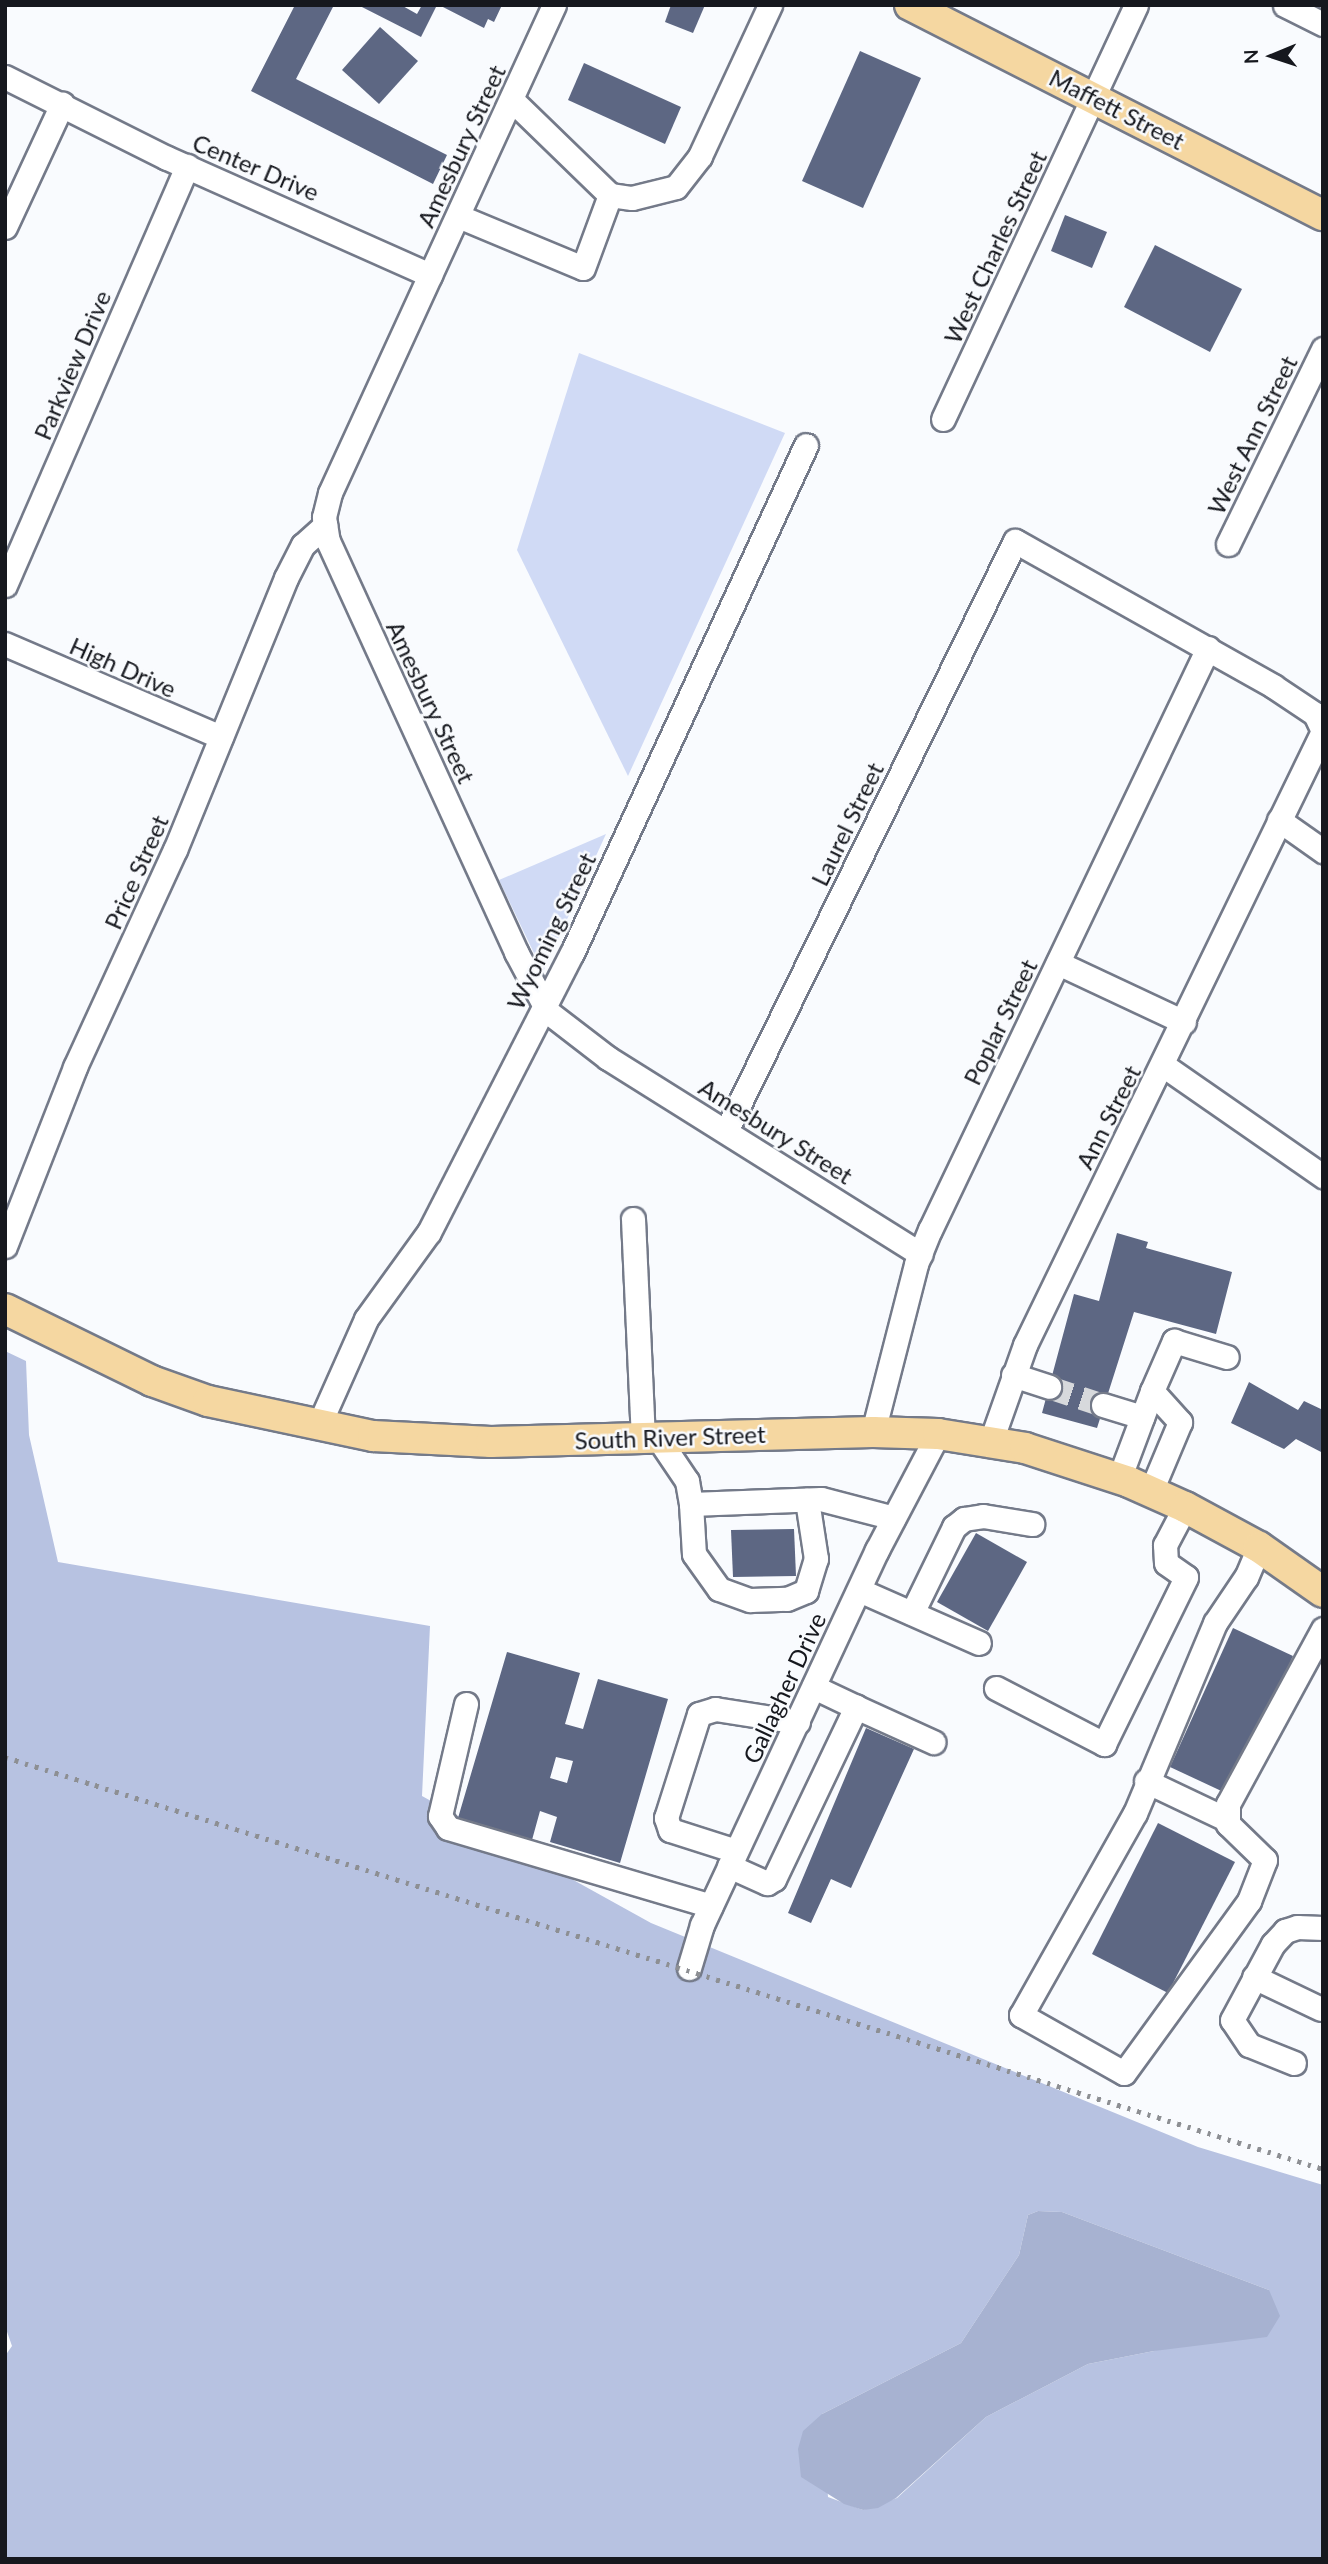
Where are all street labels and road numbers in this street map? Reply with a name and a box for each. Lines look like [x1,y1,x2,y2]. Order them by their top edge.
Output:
street label: Amesbury Street [411,60,511,232]
street label: Maffett Street [1045,63,1189,155]
street label: Center Drive [188,127,324,207]
street label: West Charles Street [938,146,1052,348]
street label: Parkview Drive [28,286,116,444]
street label: West Ann Street [1201,351,1303,519]
street label: Amesbury Street [381,616,481,788]
street label: High Drive [65,631,181,703]
street label: Laurel Street [805,758,889,890]
street label: Price Street [98,810,174,934]
street label: Wyoming Street [501,848,601,1014]
street label: Poplar Street [957,954,1043,1090]
street label: Ann Street [1070,1060,1146,1174]
street label: Amesbury Street [694,1072,858,1190]
street label: South River Street [574,1419,766,1455]
street label: Gallagher Drive [736,1608,832,1768]

